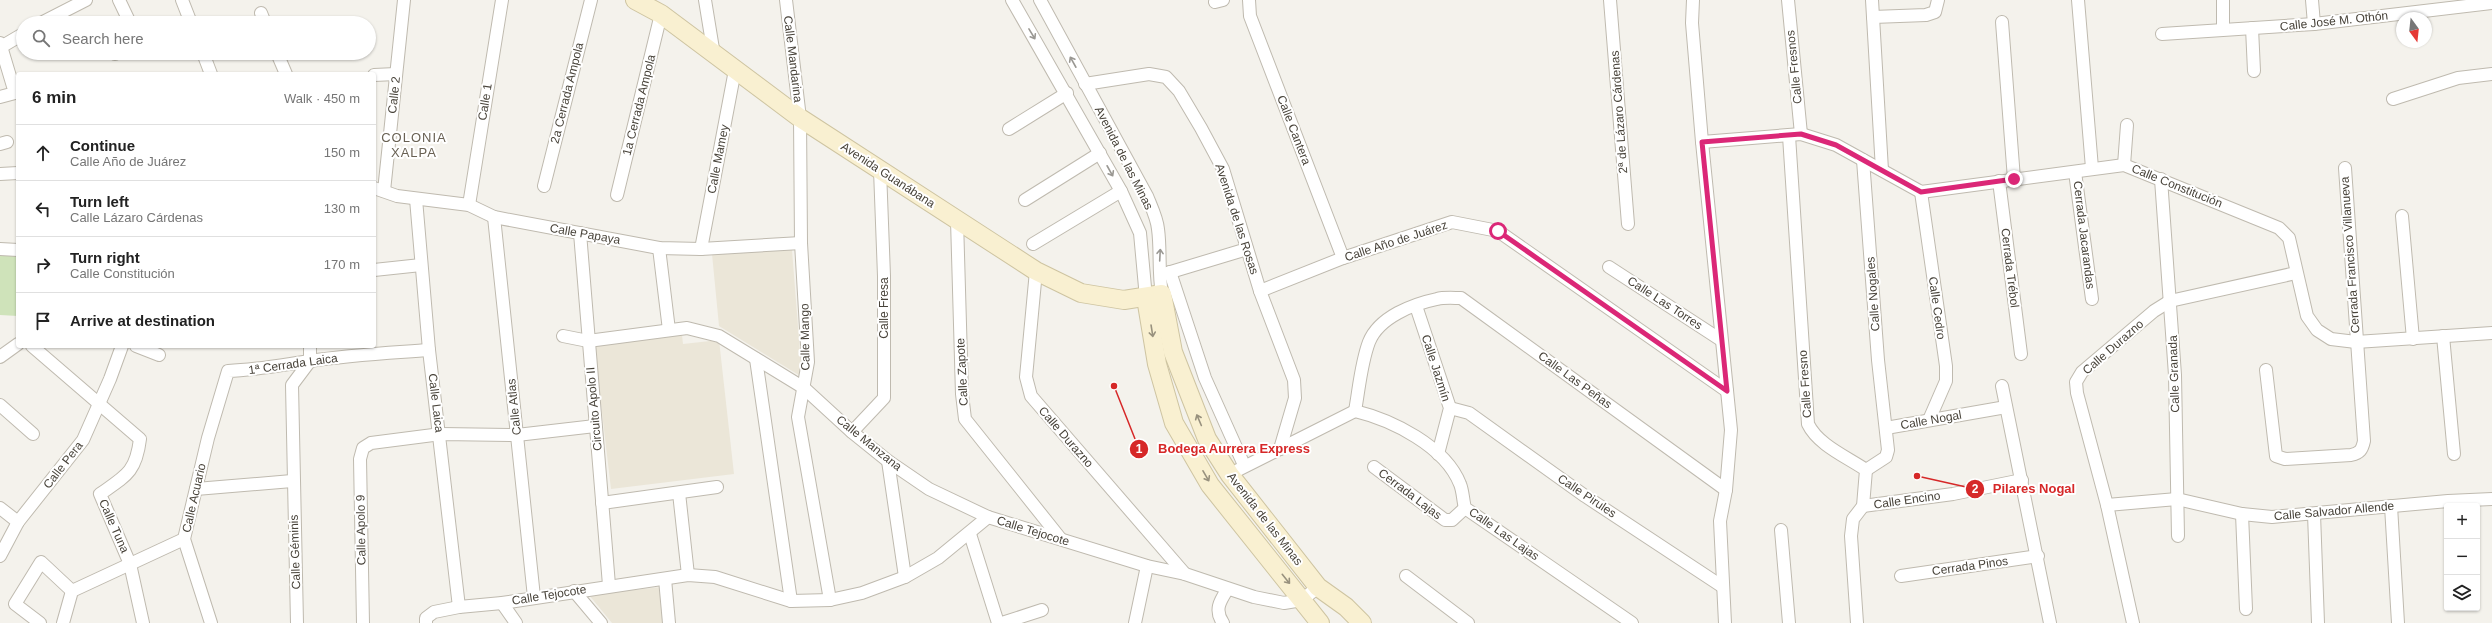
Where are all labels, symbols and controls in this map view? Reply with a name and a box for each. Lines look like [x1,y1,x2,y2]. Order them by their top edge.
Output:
street label: Calle José M. Othón [2279,8,2389,34]
north arrow [2396,12,2432,48]
street label: Calle Mandarina [781,15,805,104]
search box [16,16,376,60]
icon: search [30,27,52,49]
one-way arrow [1028,28,1036,40]
street label: Calle Fresnos [1783,29,1805,105]
text: Search here [62,30,144,47]
street label: 2a Cerrada Ampola [548,41,586,145]
street label: 2ª de Lázaro Cárdenas [1608,50,1630,174]
street label: 1a Cerrada Ampola [620,53,658,157]
one-way arrow [1069,56,1077,68]
street label: Calle 2 [385,75,403,114]
street label: Calle 1 [475,82,495,122]
text: 6 min [32,88,76,107]
text: Walk · 450 m [284,91,360,106]
street label: Calle Cantera [1274,93,1314,167]
street label: Avenida de las Minas [1092,104,1156,212]
street label: Calle Mamey [704,123,732,195]
district label: COLONIA XALPA [381,130,447,160]
text: Continue [70,137,135,154]
street label: Avenida Guanábana [838,139,938,211]
icon: ahead [32,142,54,164]
text: 150 m [324,145,360,160]
text: Calle Año de Juárez [70,154,186,169]
street label: Calle Constitución [2130,161,2224,211]
street label: Avenida de las Rosas [1212,162,1262,276]
one-way arrow [1107,165,1114,177]
route end [2005,170,2023,188]
street label: Cerrada Francisco Villanueva [2338,176,2362,334]
street label: Cerrada Jacarandas [2070,180,2098,290]
text: Turn left [70,193,129,210]
icon: left [32,198,54,220]
text: 130 m [324,201,360,216]
text: Calle Lázaro Cárdenas [70,210,203,225]
street label: Calle Año de Juárez [1343,218,1449,264]
street label: Calle Papaya [549,221,622,247]
route start [1489,222,1507,240]
street label: Cerrada Trébol [1998,227,2022,309]
text: Turn right [70,249,140,266]
one-way arrow [1156,249,1163,262]
icon: right [32,254,54,276]
street label: Calle Nogales [1863,256,1883,332]
text: 170 m [324,257,360,272]
text: Calle Constitución [70,266,175,281]
street label: Calle Las Torres [1625,274,1705,332]
street label: Calle Cedro [1926,276,1948,341]
street label: Calle Fresa [877,277,891,339]
street label: Calle Mango [797,303,813,371]
icon: arrive [32,310,54,332]
text: Arrive at destination [70,312,215,329]
street label: Calle Durazno [2080,317,2147,377]
one-way arrow [1148,324,1156,337]
street label: Calle Jazmín [1419,333,1453,403]
street label: Calle Granada [2166,335,2182,413]
street label: Calle Zapote [953,337,971,406]
street label: Calle Las Peñas [1536,349,1614,411]
street label: Calle Fresno [1796,349,1814,418]
street label: 1ª Cerrada Laica [248,351,339,377]
street label: Circuito Apolo II [583,367,605,451]
street label: Calle Laica [425,373,447,434]
street label: Calle Atlas [504,378,524,436]
street label: Calle Durazno [1036,404,1096,471]
street label: Calle Nogal [1899,408,1963,432]
street label: Calle Manzana [833,412,905,474]
one-way arrow [1195,414,1202,426]
callout: Bodega Aurrera Express [1129,436,1318,461]
street label: Calle Pera [40,438,86,491]
text: Bodega Aurrera Express [1158,441,1310,456]
text: 1 [1136,442,1143,456]
street label: Calle Acuario [179,462,209,534]
street label: Cerrada Lajas [1376,466,1444,522]
one-way arrow [1202,470,1210,482]
street label: Avenida de las Minas [1224,470,1306,568]
street label: Calle Pirules [1555,471,1619,521]
callout: Pilares Nogal [1965,476,2083,501]
text: Pilares Nogal [1993,481,2075,496]
text: 2 [1972,482,1979,496]
street label: Calle Encino [1873,488,1942,512]
street label: Calle Apolo 9 [353,494,369,565]
street label: Calle Tuna [96,497,132,555]
street label: Calle Salvador Allende [2273,499,2395,523]
map controls [2444,503,2480,611]
button: + [2444,503,2480,539]
street label: Calle Las Lajas [1466,505,1542,563]
street label: Calle Tejocote [995,513,1071,549]
street label: Calle Géminis [287,514,303,590]
button: − [2444,539,2480,575]
street label: Cerrada Pinos [1931,554,2009,578]
one-way arrow [1281,573,1290,584]
button: layers [2444,575,2480,611]
street label: Calle Tejocote [511,582,588,608]

